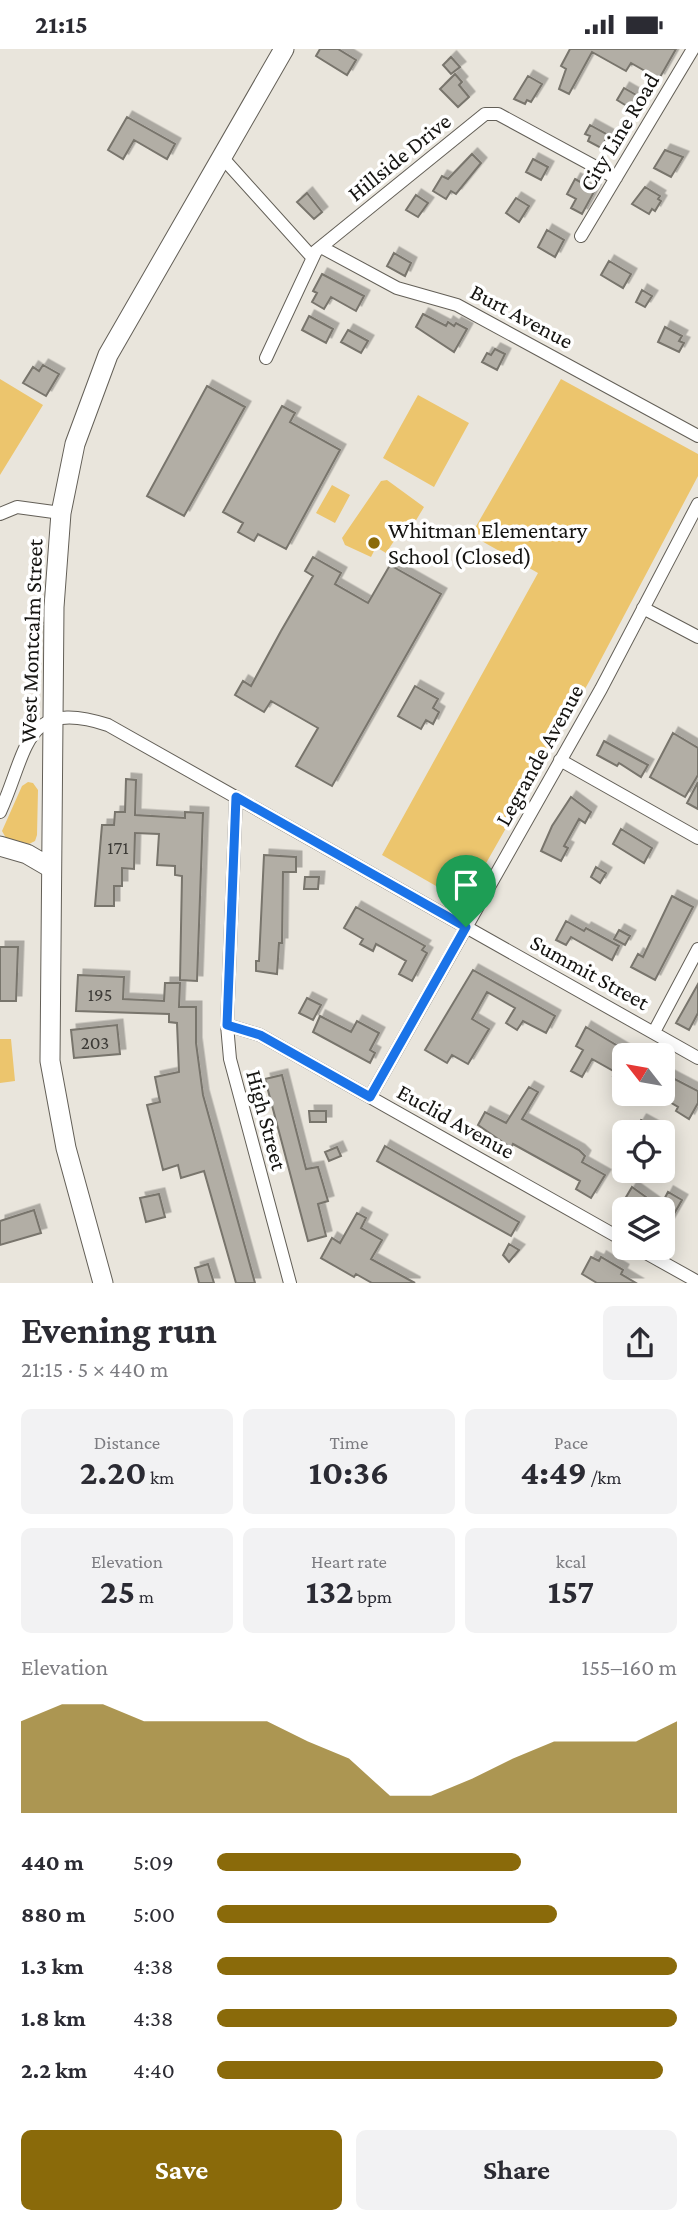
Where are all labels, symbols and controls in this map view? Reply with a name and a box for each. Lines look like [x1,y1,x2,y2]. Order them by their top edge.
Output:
text: 21:15 [35,10,88,39]
street label: City Line Road [574,68,664,196]
street label: Hillside Drive [342,108,456,206]
street label: Burt Avenue [466,278,578,354]
place label: Whitman Elementary School (Closed) [388,517,588,570]
marker: Whitman Elementary School (Closed) [366,535,382,551]
street label: West Montcalm Street [14,538,48,744]
street label: Legrande Avenue [489,680,589,830]
house number: 171 [107,837,129,858]
pin [436,855,496,927]
icon: arrive [447,866,485,904]
street label: Summit Street [526,929,654,1015]
house number: 195 [88,984,112,1005]
house number: 203 [81,1032,109,1053]
north arrow [612,1043,676,1106]
map controls [612,1043,675,1260]
street label: High Street [241,1067,293,1173]
street label: Euclid Avenue [393,1078,519,1164]
button: locate [612,1120,675,1183]
button: layers [612,1197,675,1260]
button: share [603,1306,677,1380]
text: Evening run [21,1309,217,1351]
text: 21:15 · 5 × 440 m [21,1356,168,1382]
text: Distance [94,1432,160,1453]
text: Time [330,1432,368,1453]
text: Pace [554,1432,588,1453]
text: 2.20 [80,1453,146,1492]
text: 10:36 [309,1453,389,1492]
text: 4:49 [520,1453,587,1492]
text: km [146,1467,174,1488]
text: /km [587,1467,622,1488]
text: Elevation [91,1551,163,1572]
text: Heart rate [311,1551,387,1572]
text: kcal [556,1551,586,1572]
text: 25 [100,1572,135,1611]
text: 132 [306,1572,354,1611]
text: 157 [548,1572,594,1611]
text: m [135,1586,154,1607]
text: bpm [354,1586,392,1607]
text: Elevation [21,1654,108,1680]
text: 155–160 m [582,1654,677,1680]
text: 440 m [21,1849,84,1875]
text: 5:09 [133,1849,174,1875]
text: 880 m [21,1901,86,1927]
text: 5:00 [133,1901,175,1927]
text: 1.3 km [21,1953,84,1979]
text: 4:38 [133,1953,173,1979]
text: 1.8 km [21,2005,86,2031]
text: 4:38 [133,2005,173,2031]
text: 2.2 km [21,2057,87,2083]
text: 4:40 [133,2057,175,2083]
button: Save [21,2130,342,2210]
button: Share [356,2130,677,2210]

